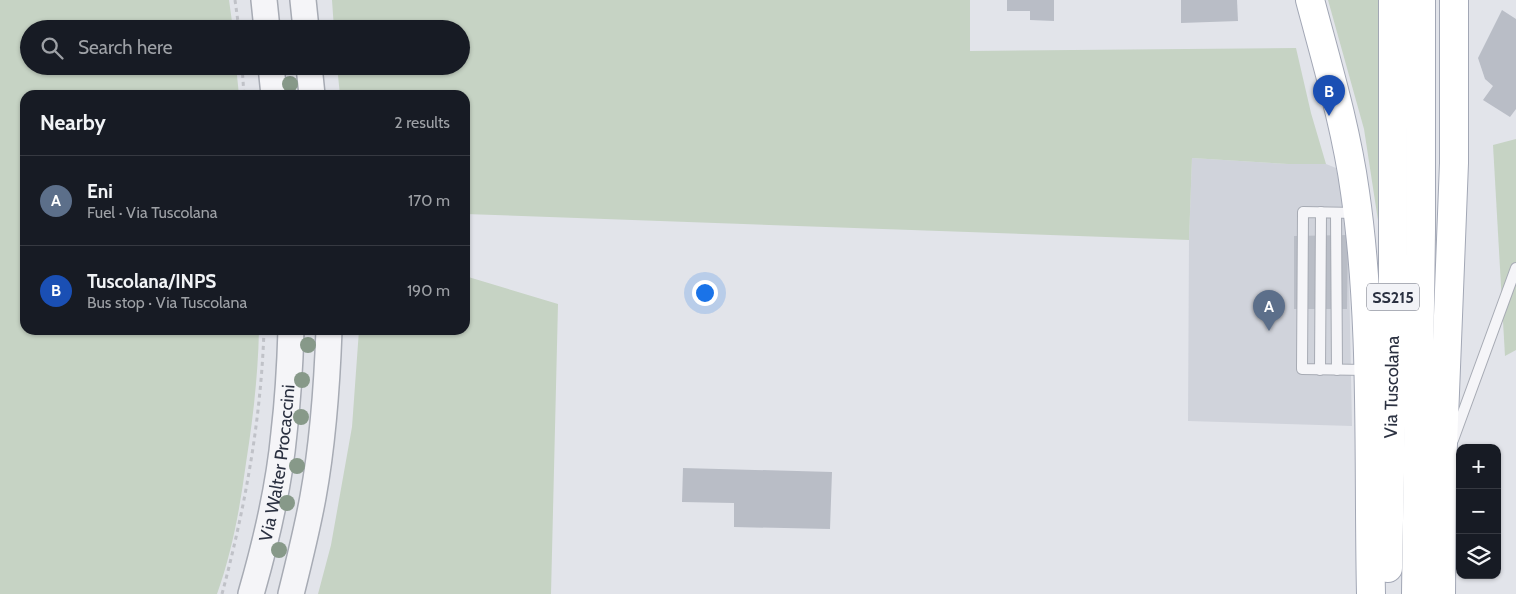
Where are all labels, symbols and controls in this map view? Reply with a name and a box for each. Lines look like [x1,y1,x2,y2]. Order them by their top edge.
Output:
search box [20,20,470,75]
icon: search [38,34,66,62]
text: Search here [78,36,172,59]
pin: B [1313,75,1345,116]
text: Nearby [40,110,106,135]
text: 2 results [394,113,450,132]
text: Eni [87,180,113,203]
text: A [51,191,61,210]
text: 170 m [408,191,450,210]
text: Fuel · Via Tuscolana [87,203,217,222]
text: Tuscolana/INPS [87,270,216,293]
your location [692,280,718,306]
text: B [51,281,61,300]
text: 190 m [407,281,450,300]
road number: SS215 [1367,284,1419,310]
pin: A [1253,290,1285,331]
text: Bus stop · Via Tuscolana [87,293,247,312]
street label: Via Tuscolana [1380,335,1404,439]
street label: Via Walter Procaccini [254,384,299,544]
map controls [1456,444,1501,579]
button: + [1456,444,1501,489]
button: − [1456,489,1501,534]
button: layers [1456,534,1501,579]

